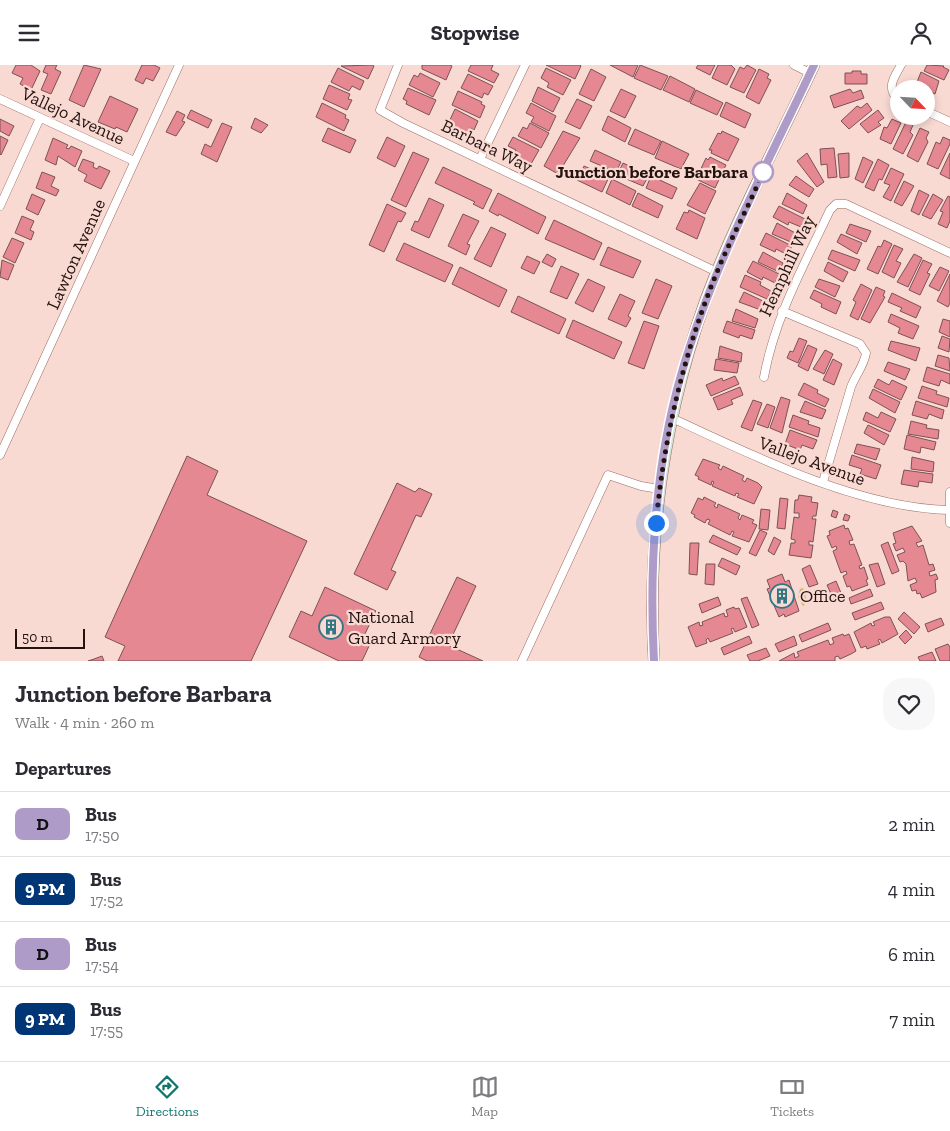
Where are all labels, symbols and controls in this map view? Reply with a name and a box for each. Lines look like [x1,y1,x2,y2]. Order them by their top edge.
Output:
icon: menu [15,19,43,47]
text: Stopwise [431,19,519,46]
icon: person [907,19,935,47]
north arrow [890,80,935,125]
map controls [890,80,935,125]
street label: Vallejo Avenue [17,82,128,150]
street label: Barbara Way [438,114,537,178]
place label: Junction before Barbara [556,161,748,183]
marker: Junction before Barbara [752,161,774,183]
street label: Lawton Avenue [42,195,110,313]
street label: Hemphill Way [754,211,820,320]
street label: Vallejo Avenue [755,431,868,490]
your location [644,511,669,536]
building icon: Office [769,583,795,609]
place label: Office [800,585,846,607]
place label: National Guard Armory [348,606,462,649]
building icon: National Guard Armory [318,614,344,640]
scale bar [15,626,85,649]
text: 50 m [22,629,53,646]
button: heart [883,678,935,730]
text: Junction before Barbara [15,679,272,708]
text: Walk · 4 min · 260 m [15,713,154,732]
text: Departures [15,757,111,780]
text: Bus [85,803,117,826]
text: D [36,813,49,835]
text: 2 min [888,813,935,836]
text: 17:50 [85,826,119,845]
text: Bus [90,868,122,891]
text: 9 PM [25,878,65,900]
text: 4 min [888,878,935,901]
text: 17:52 [90,891,123,910]
text: Bus [85,933,117,956]
text: D [36,943,49,965]
text: 6 min [888,943,935,966]
text: 17:54 [85,956,119,975]
text: Bus [90,998,122,1021]
text: 9 PM [25,1008,65,1030]
text: 7 min [889,1008,935,1031]
text: 17:55 [90,1021,123,1040]
tab: Directions [136,1073,199,1120]
tab: Map [471,1073,499,1120]
tab: Tickets [770,1073,814,1120]

